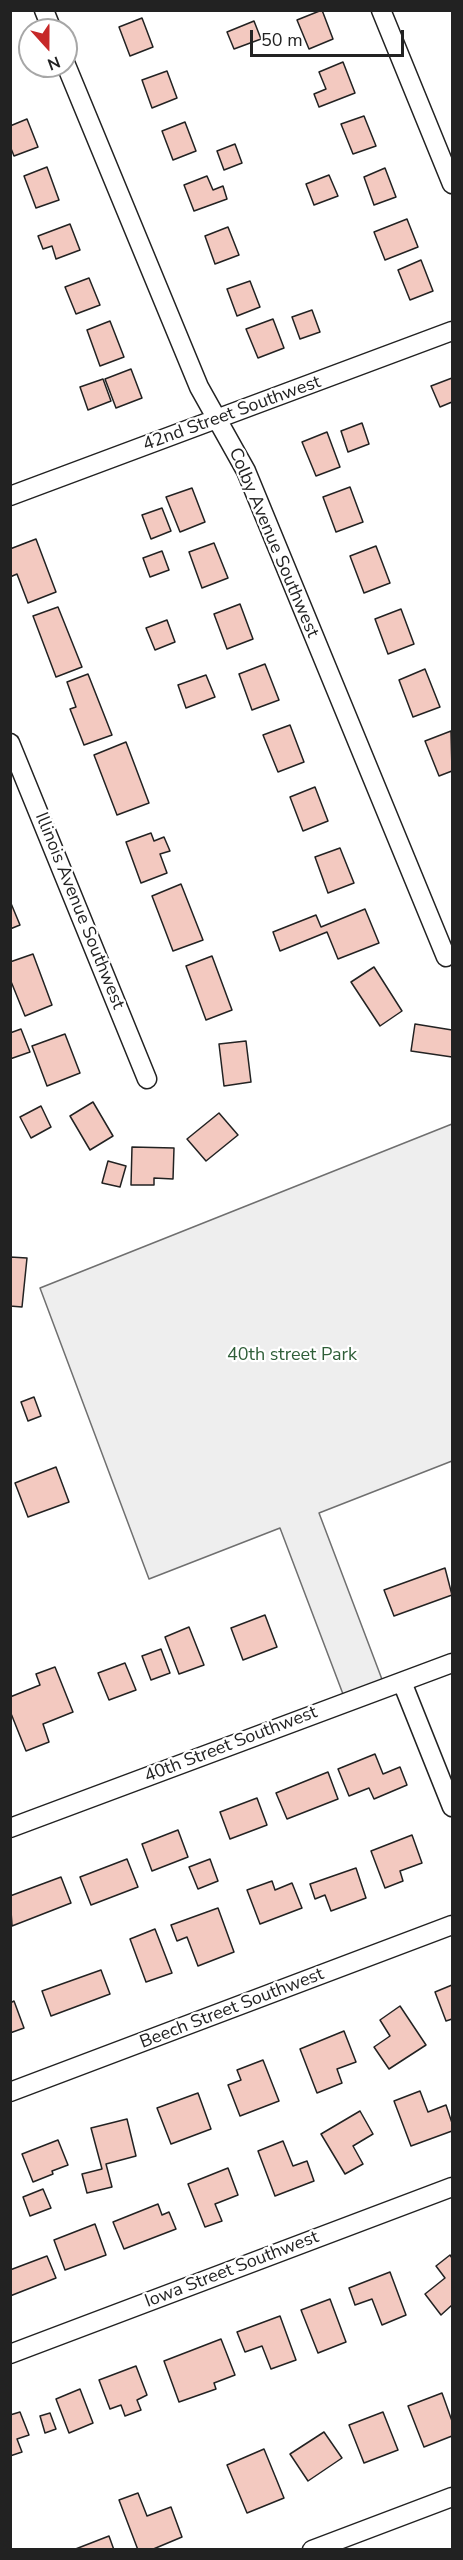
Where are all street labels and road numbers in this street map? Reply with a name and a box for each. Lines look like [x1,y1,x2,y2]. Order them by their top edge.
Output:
street label: 42nd Street Southwest [140,372,324,456]
street label: Colby Avenue Southwest [223,445,323,641]
street label: Illinois Avenue Southwest [30,810,128,1012]
street label: 40th Street Southwest [141,1702,321,1788]
street label: Beech Street Southwest [137,1964,327,2054]
street label: Iowa Street Southwest [142,2227,322,2313]

